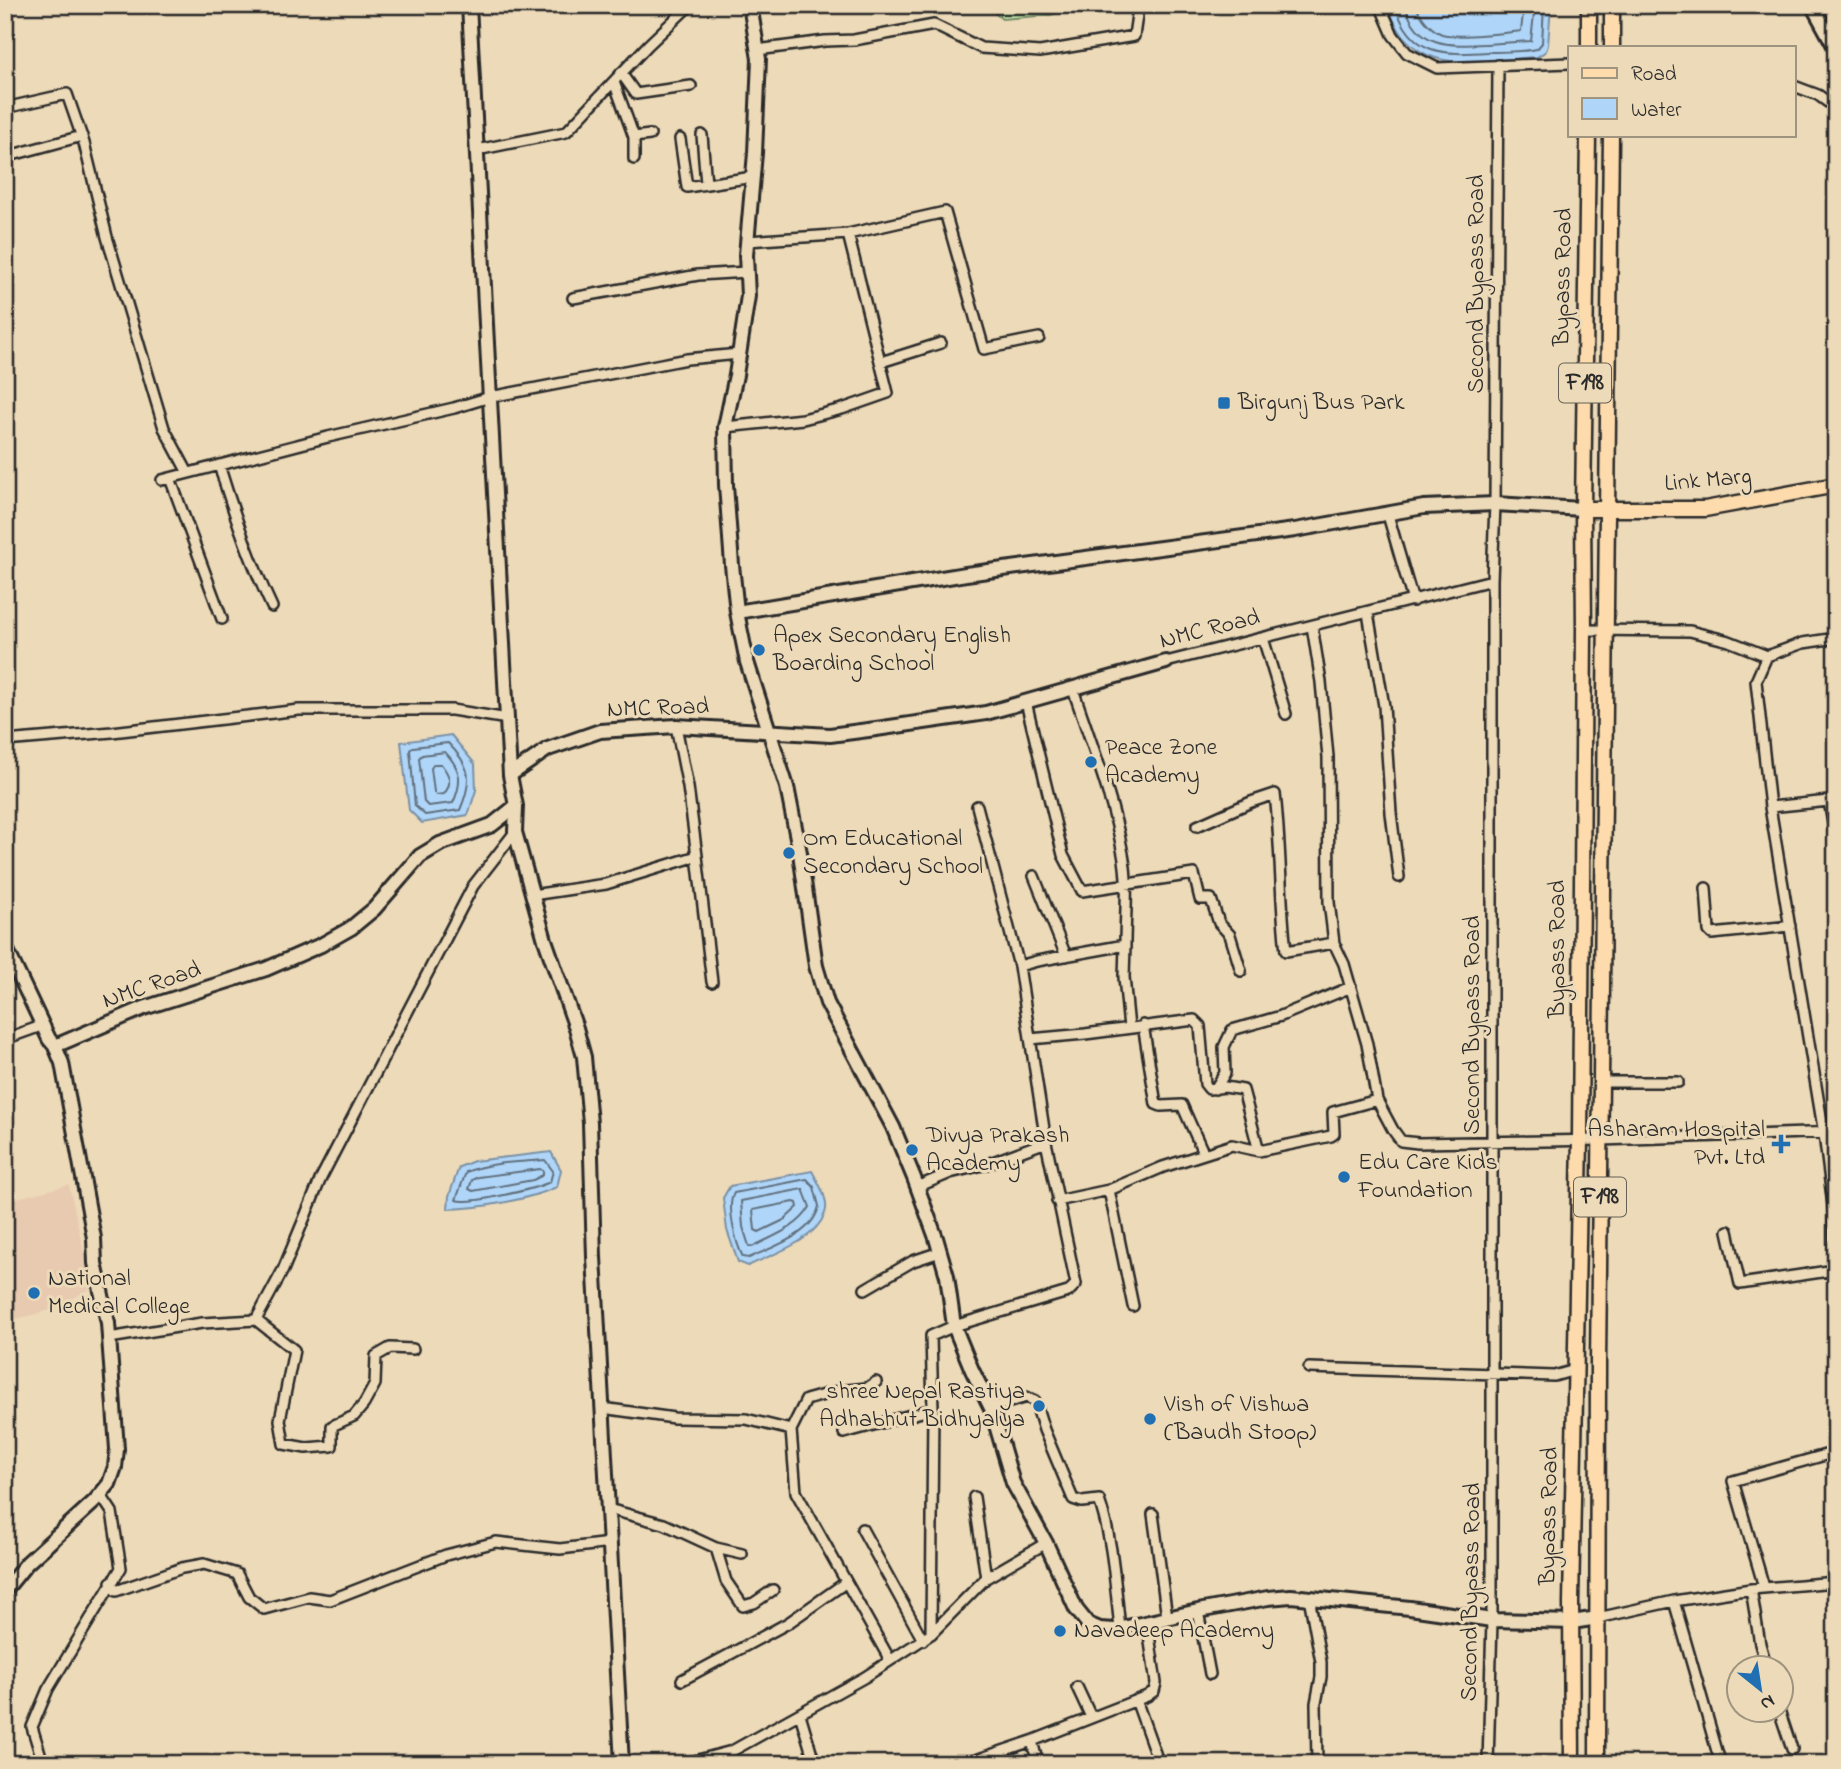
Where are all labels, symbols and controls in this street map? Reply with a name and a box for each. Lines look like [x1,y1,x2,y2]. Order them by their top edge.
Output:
legend [1568,46,1796,136]
text: Road [1631,60,1677,90]
text: Water [1631,96,1682,126]
street label: Second Bypass Road [1460,174,1496,393]
street label: Bypass Road [1545,207,1584,347]
road number: F198 [1559,364,1611,402]
place label: Birgunj Bus Park [1237,386,1405,421]
marker: Birgunj Bus Park [1216,395,1232,411]
street label: Link Marg [1663,460,1753,502]
street label: NMC Road [1156,601,1264,659]
place label: Apex Secondary English Boarding School [772,619,1011,682]
marker: Apex Secondary English Boarding School [751,642,767,658]
street label: NMC Road [606,690,710,728]
place label: Peace Zone Academy [1105,731,1218,795]
marker: Peace Zone Academy [1083,754,1099,770]
place label: Om Educational Secondary School [803,822,983,886]
marker: Om Educational Secondary School [781,845,797,861]
street label: Bypass Road [1541,879,1577,1019]
street label: Second Bypass Road [1456,915,1492,1134]
street label: NMC Road [98,953,206,1019]
place label: Asharam Hospital Pvt. Ltd [1588,1113,1765,1176]
place label: Divya Prakash Academy [925,1119,1069,1183]
marker: Asharam Hospital Pvt. Ltd [1771,1134,1791,1154]
marker: Divya Prakash Academy [904,1142,920,1158]
place label: Edu Care Kids Foundation [1357,1146,1498,1209]
marker: Edu Care Kids Foundation [1336,1169,1352,1185]
road number: F198 [1574,1178,1626,1216]
place label: National Medical College [48,1262,190,1325]
marker: National Medical College [26,1285,42,1301]
place label: shree Nepal Rastiya Adhabhut Bidhyalya [819,1375,1025,1439]
place label: Vish of Vishwa (Baudh Stoop) [1163,1388,1316,1451]
marker: shree Nepal Rastiya Adhabhut Bidhyalya [1031,1398,1047,1414]
marker: Vish of Vishwa (Baudh Stoop) [1142,1411,1158,1427]
street label: Bypass Road [1531,1446,1570,1586]
street label: Second Bypass Road [1453,1482,1492,1702]
place label: Navadeep Academy [1074,1614,1274,1650]
marker: Navadeep Academy [1052,1623,1068,1639]
north arrow [1726,1654,1796,1724]
text: N [1755,1687,1780,1717]

